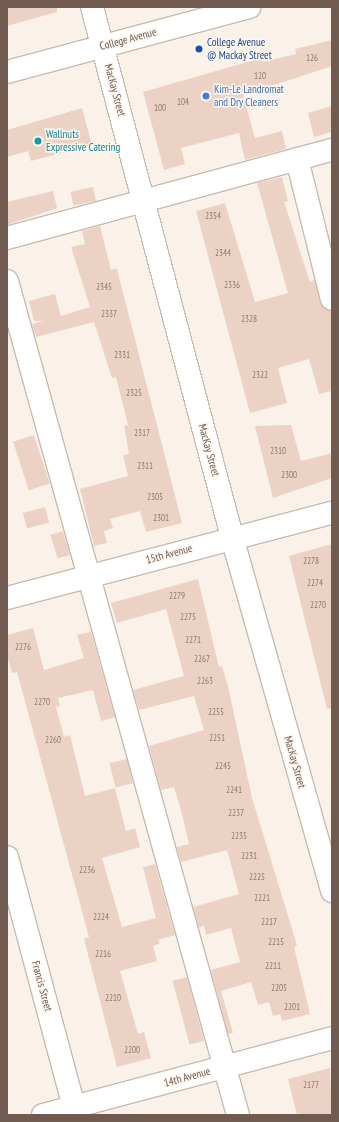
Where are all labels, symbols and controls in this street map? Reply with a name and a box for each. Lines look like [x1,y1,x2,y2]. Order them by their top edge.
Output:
street label: College Avenue [98,25,158,53]
place label: College Avenue @ Mackay Street [207,36,272,62]
marker: College Avenue @ Mackay Street [194,44,204,54]
house number: 126 [306,53,318,63]
street label: MacKay Street [102,62,128,118]
house number: 120 [254,71,266,81]
place label: Kim-Le Landromat and Dry Cleaners [214,83,284,109]
marker: Kim-Le Landromat and Dry Cleaners [201,91,211,101]
house number: 104 [177,97,189,107]
house number: 100 [154,103,166,113]
place label: Wallnuts Expressive Catering [46,128,120,154]
marker: Wallnuts Expressive Catering [33,136,43,146]
house number: 2354 [205,211,221,221]
house number: 2344 [215,248,231,258]
house number: 2336 [224,280,240,290]
house number: 2345 [96,282,112,292]
house number: 2337 [101,309,117,319]
house number: 2328 [241,314,257,324]
house number: 2331 [114,350,130,360]
house number: 2322 [252,370,268,380]
house number: 2325 [126,388,142,398]
street label: MacKay Street [196,422,222,478]
house number: 2317 [134,428,150,438]
house number: 2310 [270,446,286,456]
house number: 2311 [137,461,153,471]
house number: 2300 [281,470,297,480]
house number: 2305 [147,492,163,502]
house number: 2301 [153,513,169,523]
street label: 15th Avenue [144,541,194,567]
house number: 2278 [303,556,319,566]
house number: 2274 [307,578,323,588]
house number: 2279 [169,591,185,601]
house number: 2270 [310,600,326,610]
house number: 2275 [180,612,196,622]
house number: 2271 [185,635,201,645]
house number: 2276 [15,642,31,652]
house number: 2267 [194,654,210,664]
house number: 2263 [197,676,213,686]
house number: 2270 [34,697,50,707]
house number: 2255 [208,707,224,717]
house number: 2251 [209,733,225,743]
street label: MacKay Street [281,734,309,790]
house number: 2260 [45,735,61,745]
house number: 2245 [215,761,231,771]
house number: 2241 [226,785,242,795]
house number: 2237 [228,808,244,818]
house number: 2235 [231,831,247,841]
house number: 2231 [241,851,257,861]
house number: 2236 [79,865,95,875]
house number: 2225 [249,872,265,882]
house number: 2221 [254,893,270,903]
house number: 2224 [93,912,109,922]
house number: 2217 [261,917,277,927]
house number: 2215 [268,937,284,947]
house number: 2216 [95,949,111,959]
street label: Francis Street [29,959,55,1013]
house number: 2211 [265,961,281,971]
house number: 2205 [271,983,287,993]
house number: 2210 [105,993,121,1003]
house number: 2201 [284,1002,300,1012]
house number: 2200 [124,1045,140,1055]
street label: 14th Avenue [162,1064,212,1090]
house number: 2177 [303,1080,319,1090]

